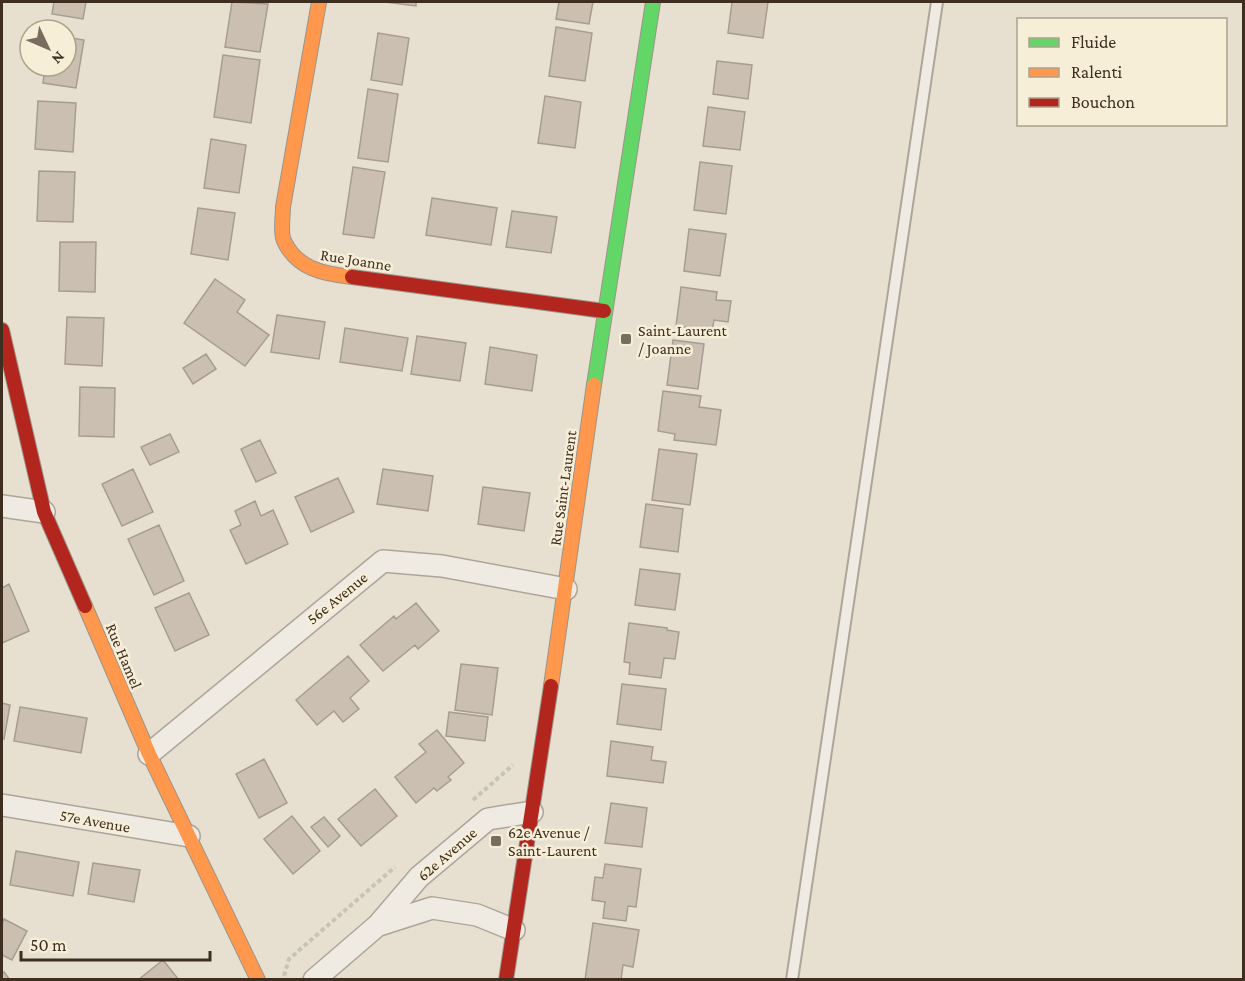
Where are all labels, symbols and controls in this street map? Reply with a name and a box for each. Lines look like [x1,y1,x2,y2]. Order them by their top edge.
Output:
north arrow [18,18,78,78]
legend [1017,18,1227,126]
text: Fluide [1071,32,1116,52]
text: N [48,48,68,68]
text: Ralenti [1071,62,1122,82]
text: Bouchon [1071,92,1135,112]
street label: Rue Joanne [319,246,393,275]
place label: Saint-Laurent / Joanne [638,322,728,358]
marker: Saint-Laurent / Joanne [619,332,633,346]
street label: Rue Saint-Laurent [547,429,580,547]
street label: 56e Avenue [303,568,371,628]
street label: Rue Hamel [103,621,145,691]
street label: 57e Avenue [58,806,132,836]
street label: 62e Avenue [414,824,480,884]
place label: 62e Avenue / Saint-Laurent [508,824,598,859]
marker: 62e Avenue / Saint-Laurent [489,834,503,848]
scale bar [21,924,210,962]
text: 50 m [30,935,67,955]

